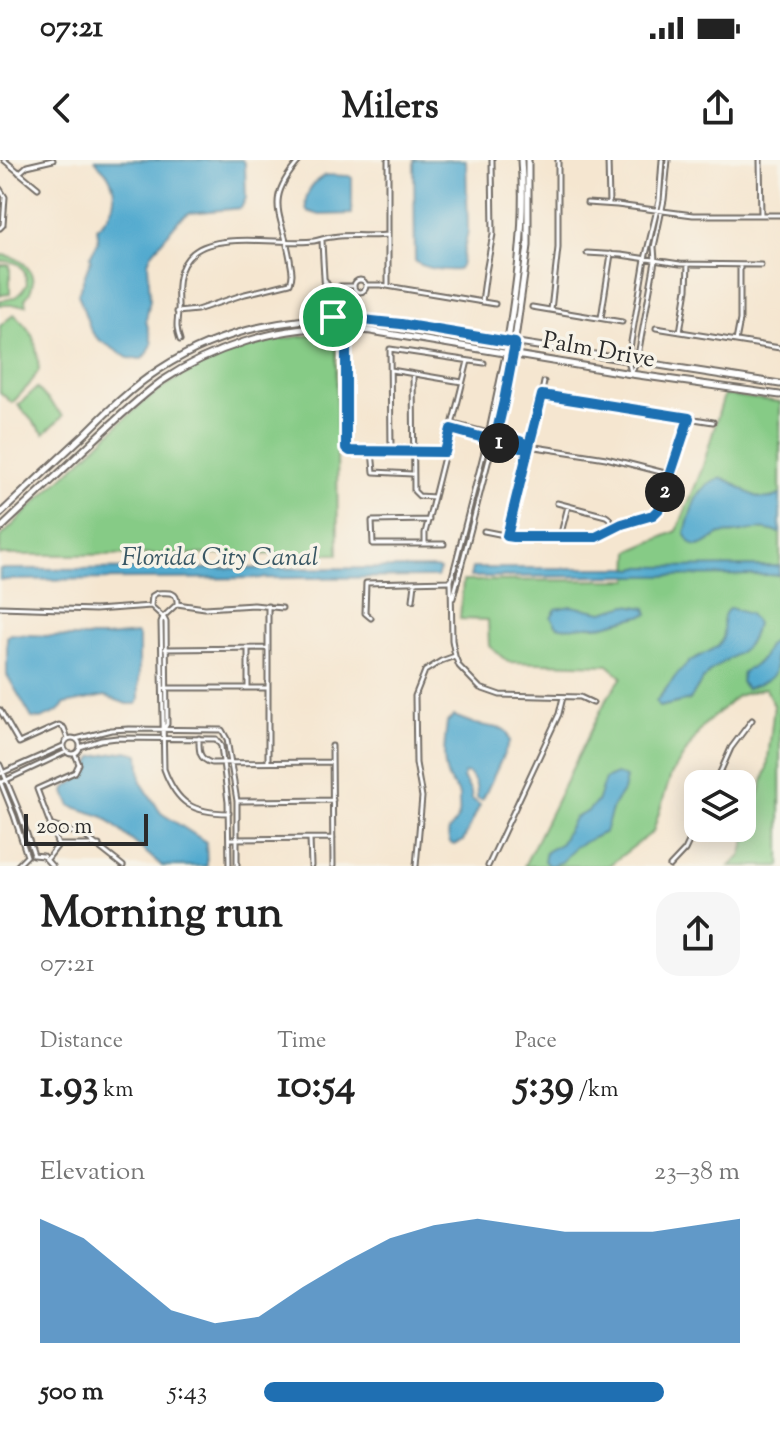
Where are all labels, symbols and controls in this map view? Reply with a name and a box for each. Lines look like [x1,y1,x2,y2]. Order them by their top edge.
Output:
text: 07:21 [40,7,103,50]
text: Milers [341,82,439,134]
icon: back [40,86,84,130]
icon: share [696,86,740,130]
pin [299,283,367,351]
icon: arrive [311,295,355,339]
street label: Palm Drive [540,324,658,378]
pin: 1 [479,423,519,463]
text: 1 [495,427,503,459]
pin: 2 [645,472,685,512]
text: 2 [660,476,670,508]
water label: Florida City Canal [121,540,319,577]
map controls [684,770,756,842]
button: layers [684,770,756,842]
scale bar [24,810,148,846]
text: 200 m [36,812,92,844]
text: Morning run [40,884,283,947]
button: share [656,892,740,976]
text: 07:21 [40,946,95,983]
text: Distance [40,1026,123,1058]
text: Time [277,1026,326,1058]
text: Pace [515,1026,557,1058]
text: 1.93 [40,1058,98,1115]
text: 10:54 [277,1058,356,1115]
text: 5:39 [515,1058,574,1115]
text: km [98,1075,133,1107]
text: /km [574,1075,618,1107]
text: Elevation [40,1154,145,1191]
text: 23–38 m [654,1154,740,1191]
text: 500 m [40,1374,103,1411]
text: 5:43 [168,1374,207,1411]

